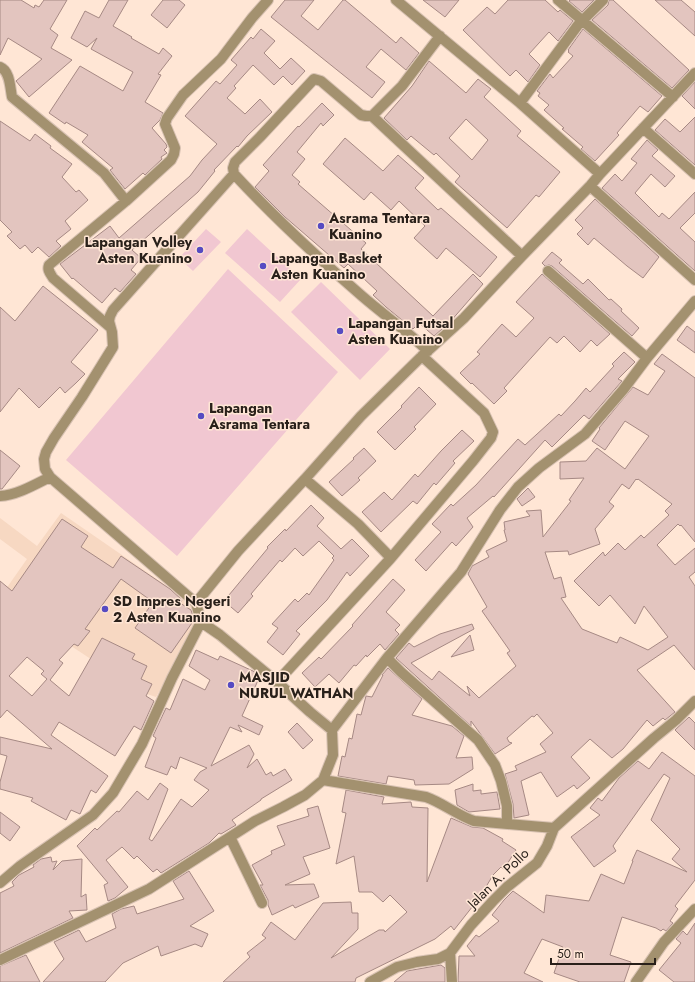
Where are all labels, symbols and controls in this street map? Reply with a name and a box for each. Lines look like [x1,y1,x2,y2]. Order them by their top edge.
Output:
place label: Asrama Tentara Kuanino [328,208,430,244]
marker: Asrama Tentara Kuanino [316,221,326,231]
place label: Lapangan Volley Asten Kuanino [84,232,193,268]
marker: Lapangan Volley Asten Kuanino [195,245,205,255]
place label: Lapangan Basket Asten Kuanino [270,248,383,284]
marker: Lapangan Basket Asten Kuanino [258,261,268,271]
place label: Lapangan Futsal Asten Kuanino [347,313,453,349]
marker: Lapangan Futsal Asten Kuanino [335,326,345,336]
place label: Lapangan Asrama Tentara [208,398,310,434]
marker: Lapangan Asrama Tentara [196,411,206,421]
place label: SD Impres Negeri 2 Asten Kuanino [113,591,230,627]
marker: SD Impres Negeri 2 Asten Kuanino [100,604,110,614]
place label: MASJID NURUL WATHAN [239,667,353,703]
marker: MASJID NURUL WATHAN [226,680,236,690]
street label: Jalan A. Pollo [461,843,533,914]
scale bar [551,940,655,966]
text: 50 m [557,945,584,963]

